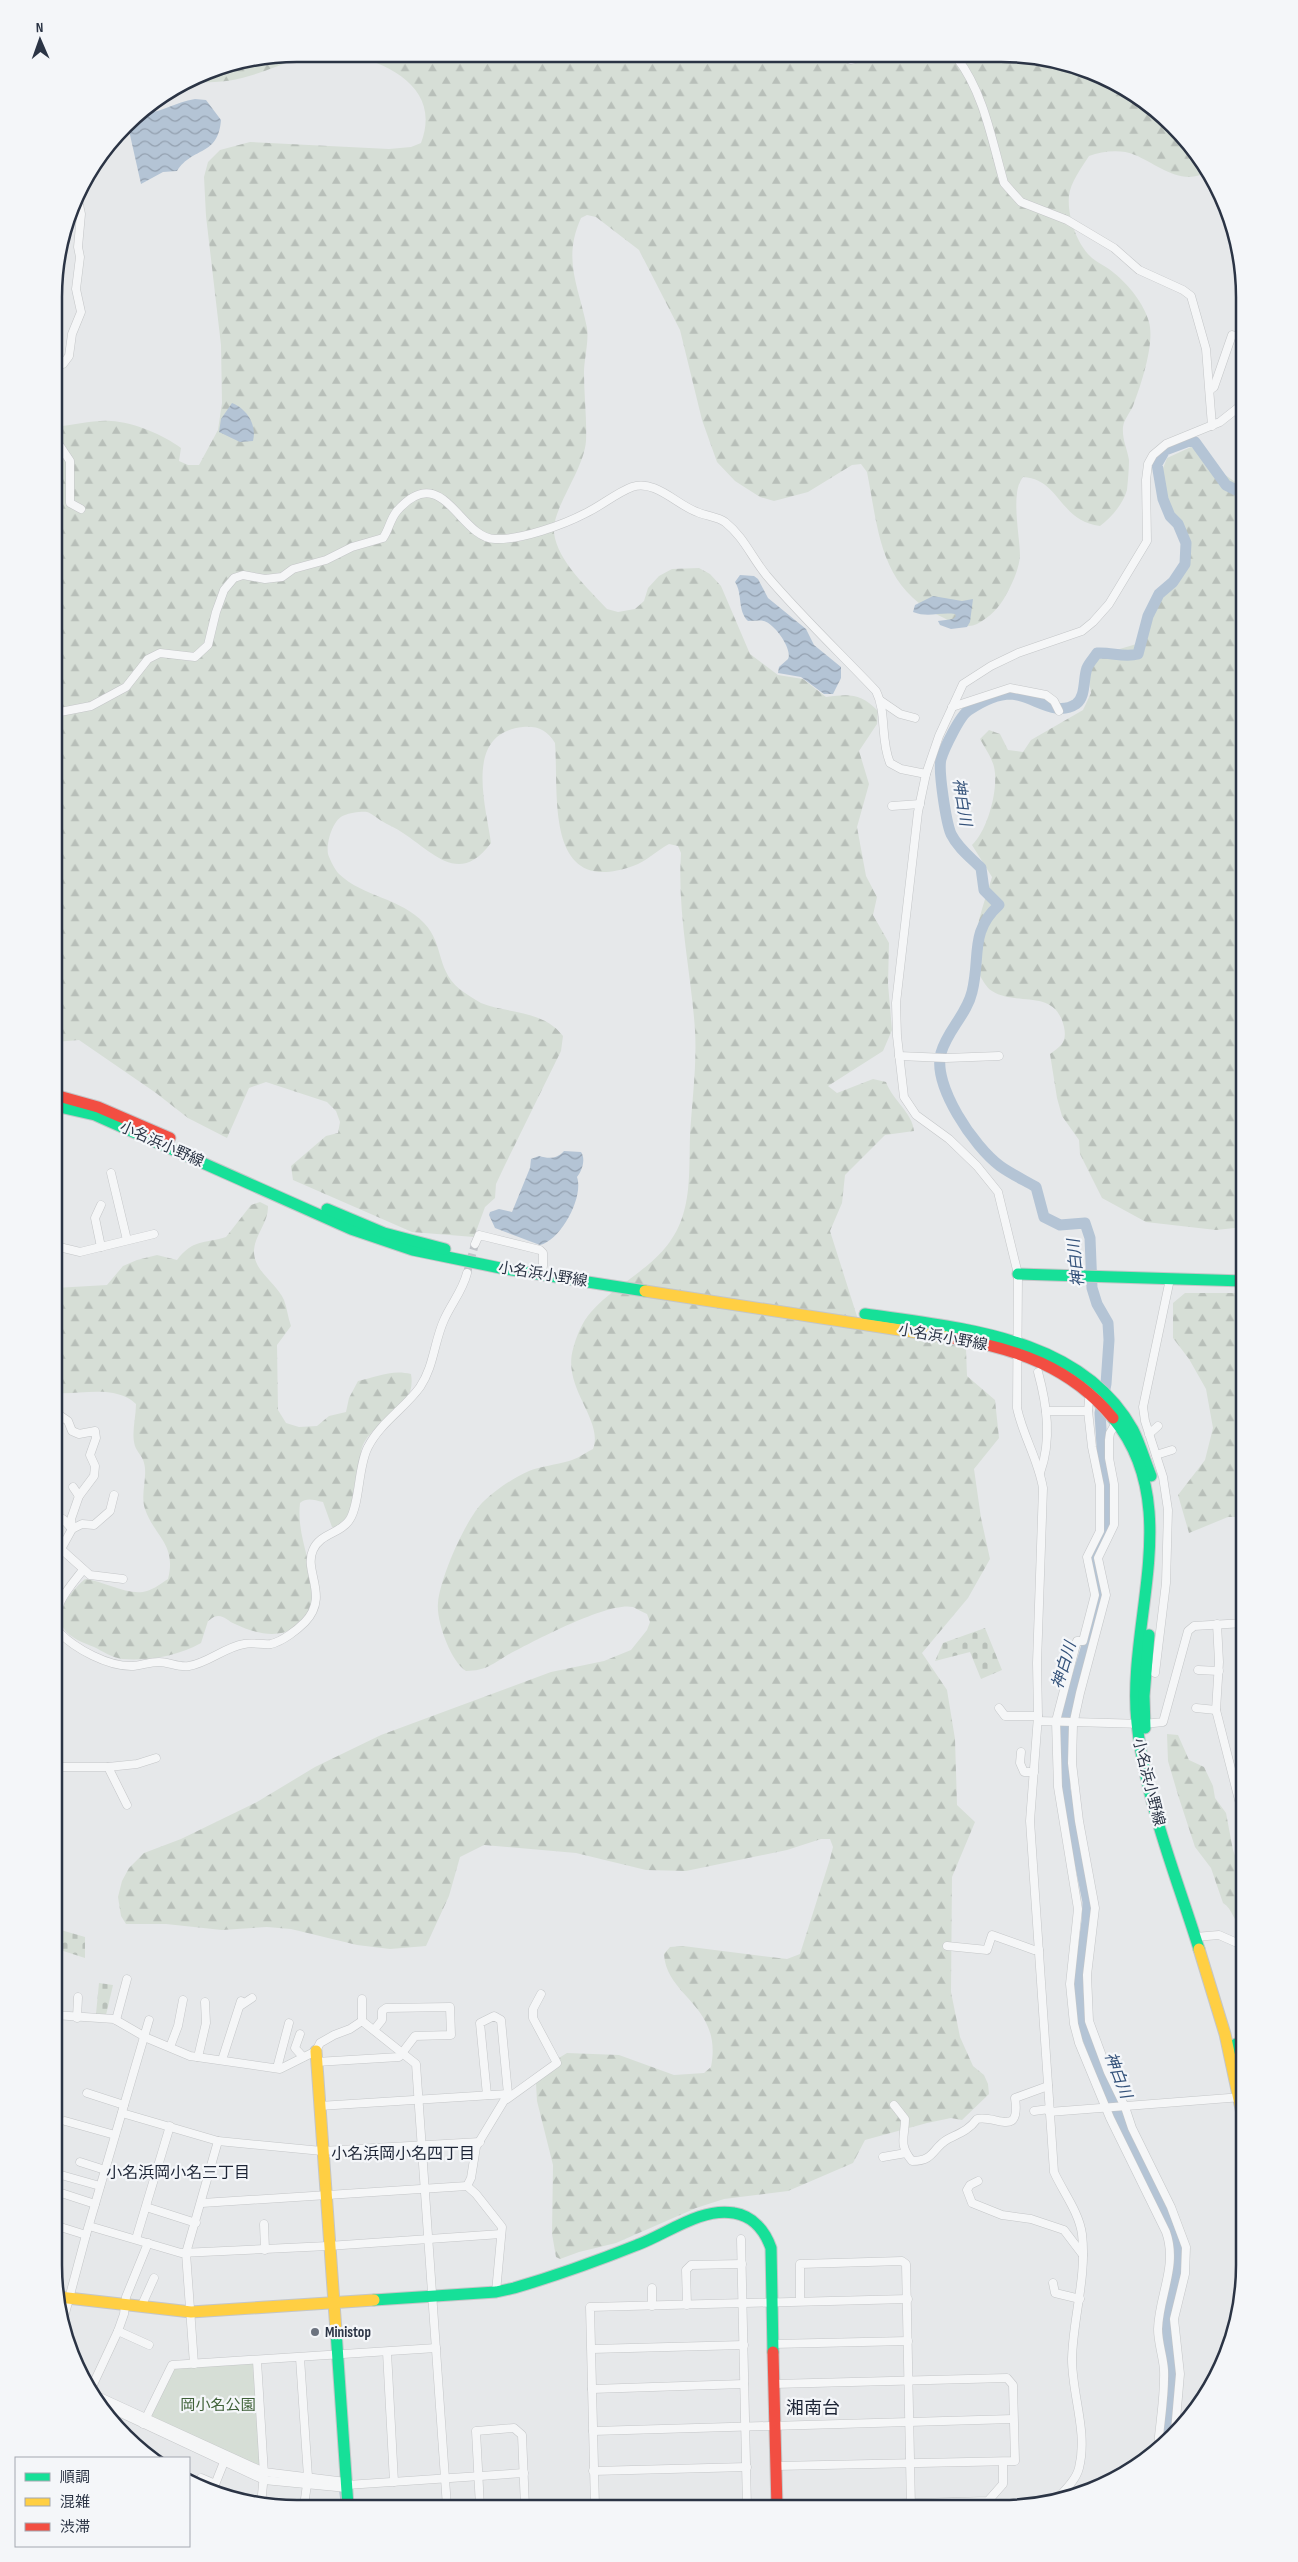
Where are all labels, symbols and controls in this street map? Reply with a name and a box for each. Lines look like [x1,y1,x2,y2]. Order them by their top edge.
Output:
north arrow [15,15,65,65]
text: N [36,19,44,36]
water label: 神白川 [948,777,975,829]
street label: 小名浜小野線 [117,1117,207,1171]
water label: 神白川 [1064,1236,1088,1288]
street label: 小名浜小野線 [497,1258,589,1291]
street label: 小名浜小野線 [897,1320,989,1355]
water label: 神白川 [1048,1638,1081,1691]
street label: 小名浜小野線 [1128,1736,1169,1828]
water label: 神白川 [1100,2050,1136,2103]
district label: 小名浜岡小名四丁目 [331,2145,475,2164]
district label: 小名浜岡小名三丁目 [106,2164,250,2183]
place label: Ministop [325,2323,371,2342]
marker: Ministop [309,2326,321,2338]
park label: 岡小名公園 [180,2396,256,2415]
district label: 湘南台 [786,2398,840,2419]
legend [15,2457,190,2547]
text: 順調 [60,2468,90,2487]
text: 混雑 [60,2493,90,2512]
text: 渋滞 [60,2518,90,2537]

